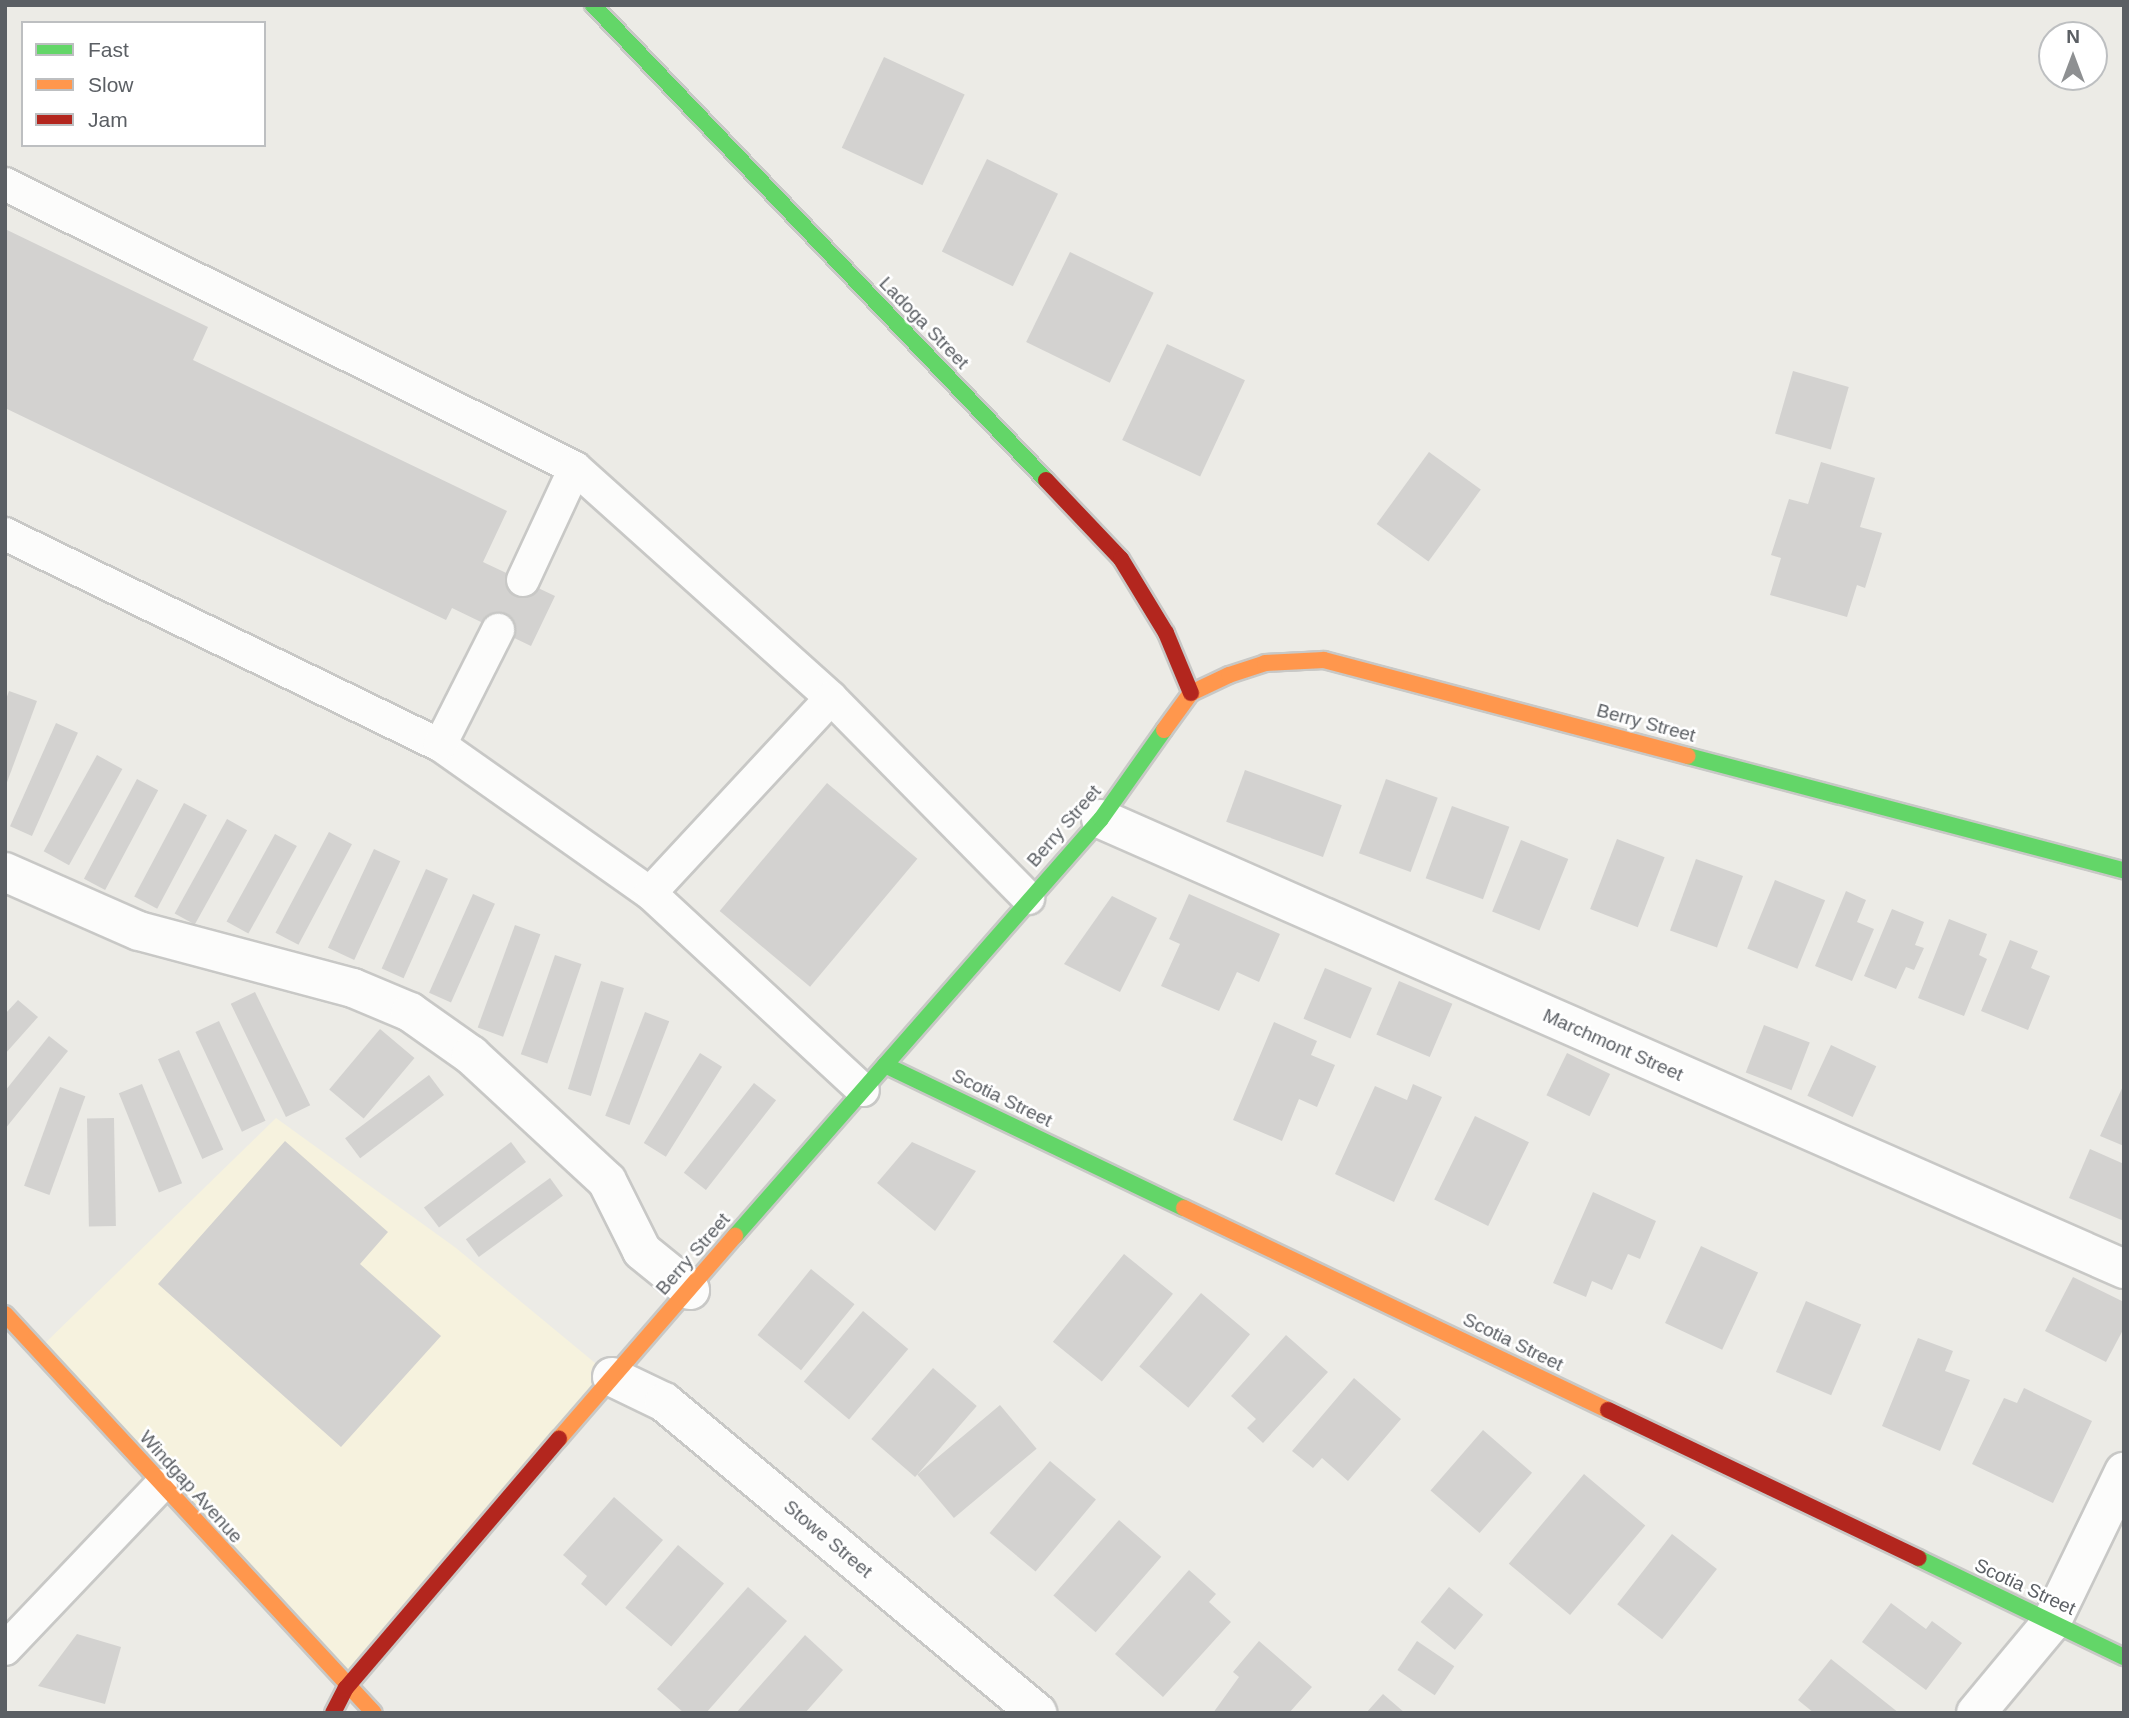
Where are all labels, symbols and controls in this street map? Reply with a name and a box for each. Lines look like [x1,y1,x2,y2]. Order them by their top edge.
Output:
legend [21,21,266,147]
north arrow [2038,21,2108,91]
text: N [2066,26,2080,47]
text: Fast [88,38,129,61]
text: Slow [88,73,134,96]
text: Jam [88,108,128,131]
street label: Ladoga Street [874,272,974,374]
street label: Berry Street [1594,699,1698,747]
street label: Berry Street [1022,780,1106,872]
street label: Marchmont Street [1539,1004,1687,1086]
street label: Scotia Street [948,1064,1056,1132]
street label: Berry Street [651,1208,735,1300]
street label: Scotia Street [1459,1308,1567,1376]
street label: Windgap Avenue [134,1426,248,1548]
street label: Stowe Street [779,1495,877,1583]
street label: Scotia Street [1971,1554,2079,1620]

